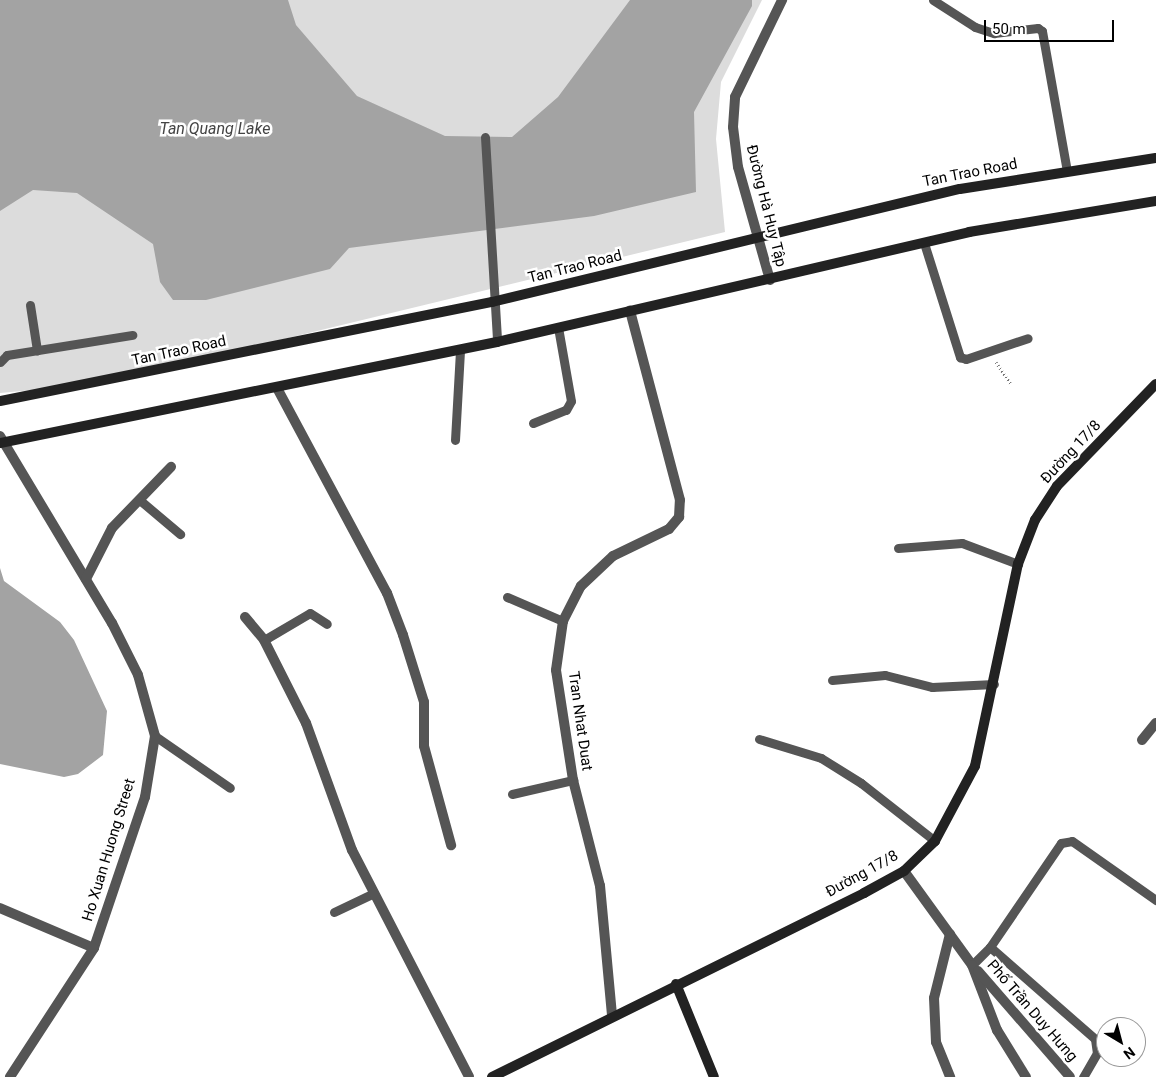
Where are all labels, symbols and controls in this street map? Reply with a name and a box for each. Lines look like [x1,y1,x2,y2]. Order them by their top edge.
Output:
scale bar [986,10,1116,42]
text: 50 m [992,20,1026,38]
water label: Tan Quang Lake [160,119,270,139]
street label: Đường Hà Huy Tập [742,143,790,269]
street label: Tan Trao Road [921,155,1019,191]
street label: Tan Trao Road [526,247,624,287]
street label: Tan Trao Road [130,332,228,370]
street label: Đường 17/8 [1037,417,1105,487]
street label: Tran Nhat Duat [564,670,596,772]
street label: Ho Xuan Huong Street [79,777,139,923]
street label: Đường 17/8 [823,847,901,901]
street label: Phố Trần Duy Hưng [983,956,1081,1066]
north arrow [1096,1017,1146,1067]
text: N [1121,1044,1138,1063]

